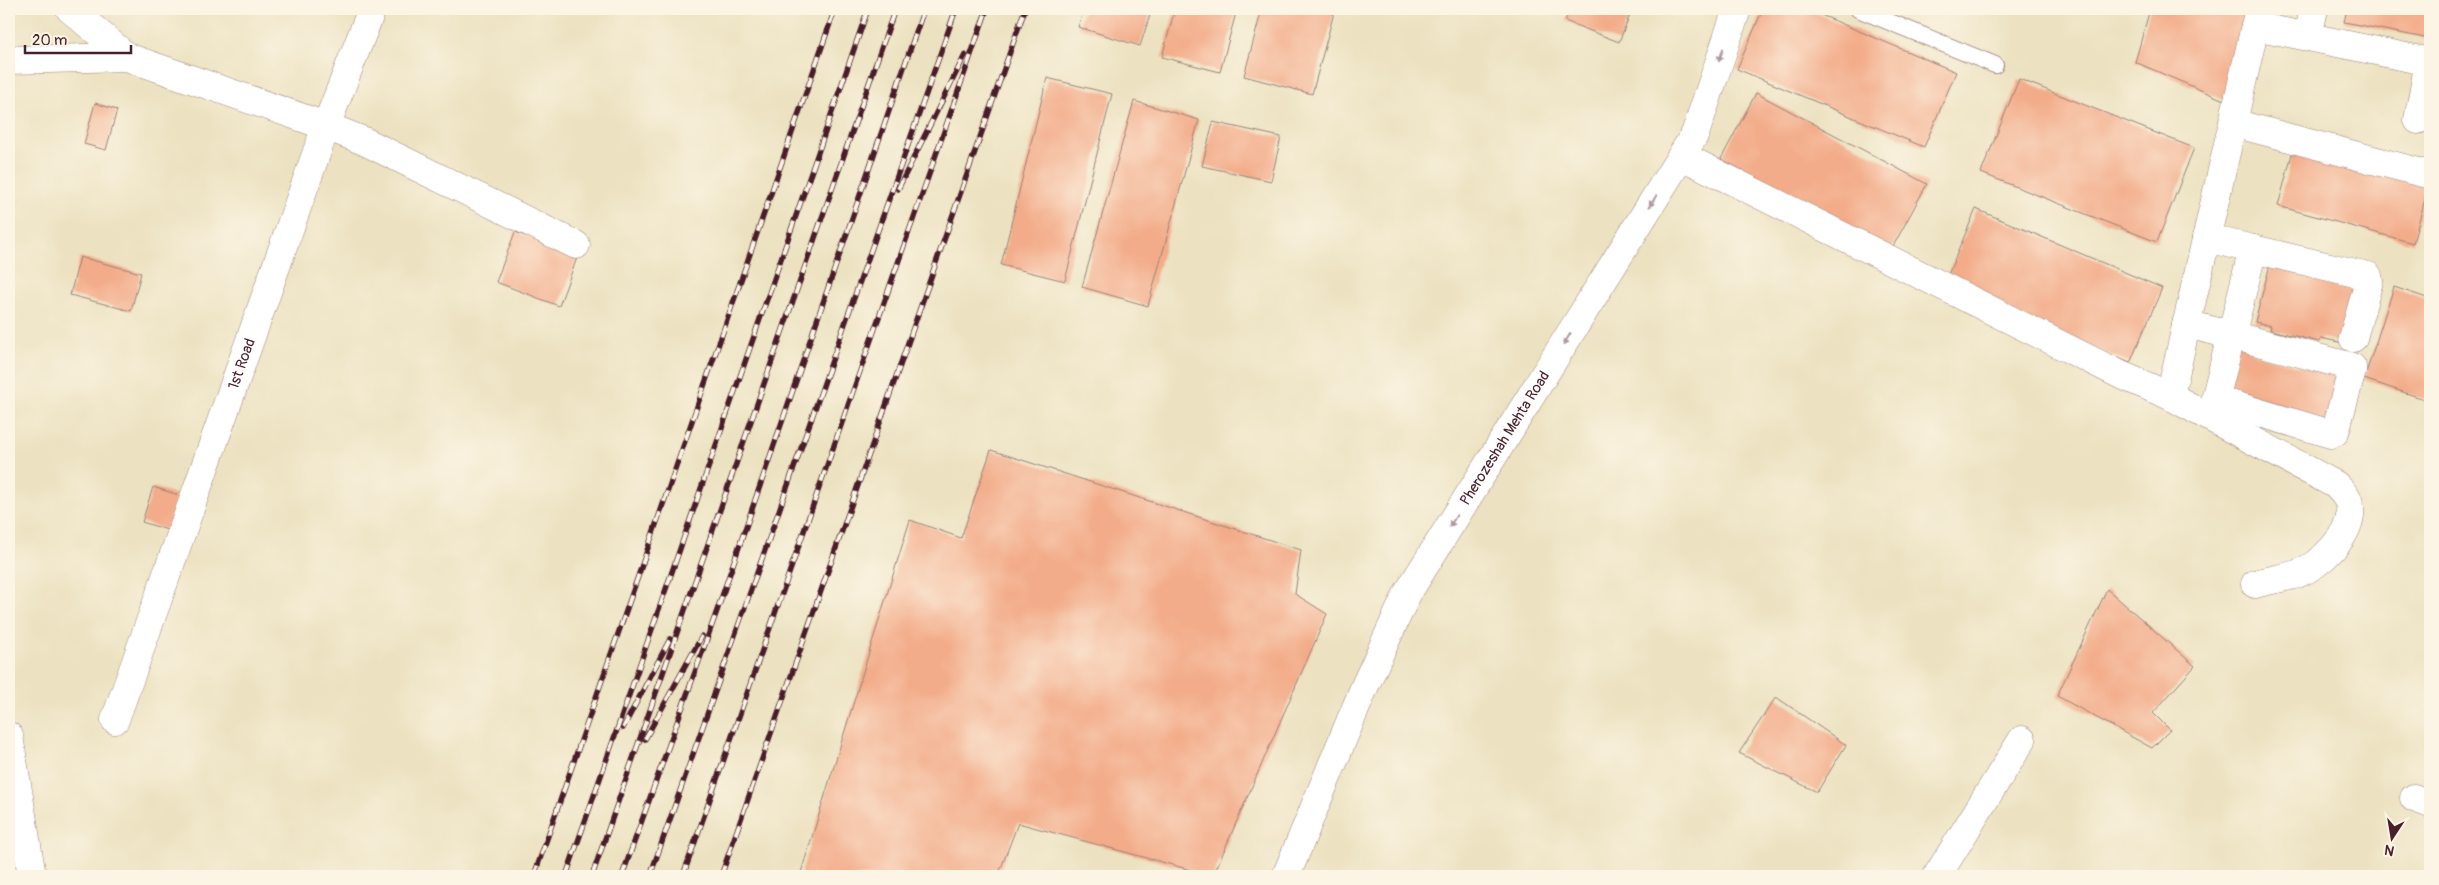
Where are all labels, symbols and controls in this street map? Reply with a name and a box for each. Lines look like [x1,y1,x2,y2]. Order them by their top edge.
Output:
scale bar [25,22,131,54]
text: 20 m [32,31,67,50]
one-way arrow [1717,48,1725,63]
one-way arrow [1648,195,1658,208]
one-way arrow [1562,332,1571,346]
street label: 1st Road [224,336,259,392]
street label: Pherozeshah Mehta Road [1456,367,1554,509]
one-way arrow [1448,515,1457,528]
north arrow [2366,812,2416,862]
text: N [2383,841,2396,860]

